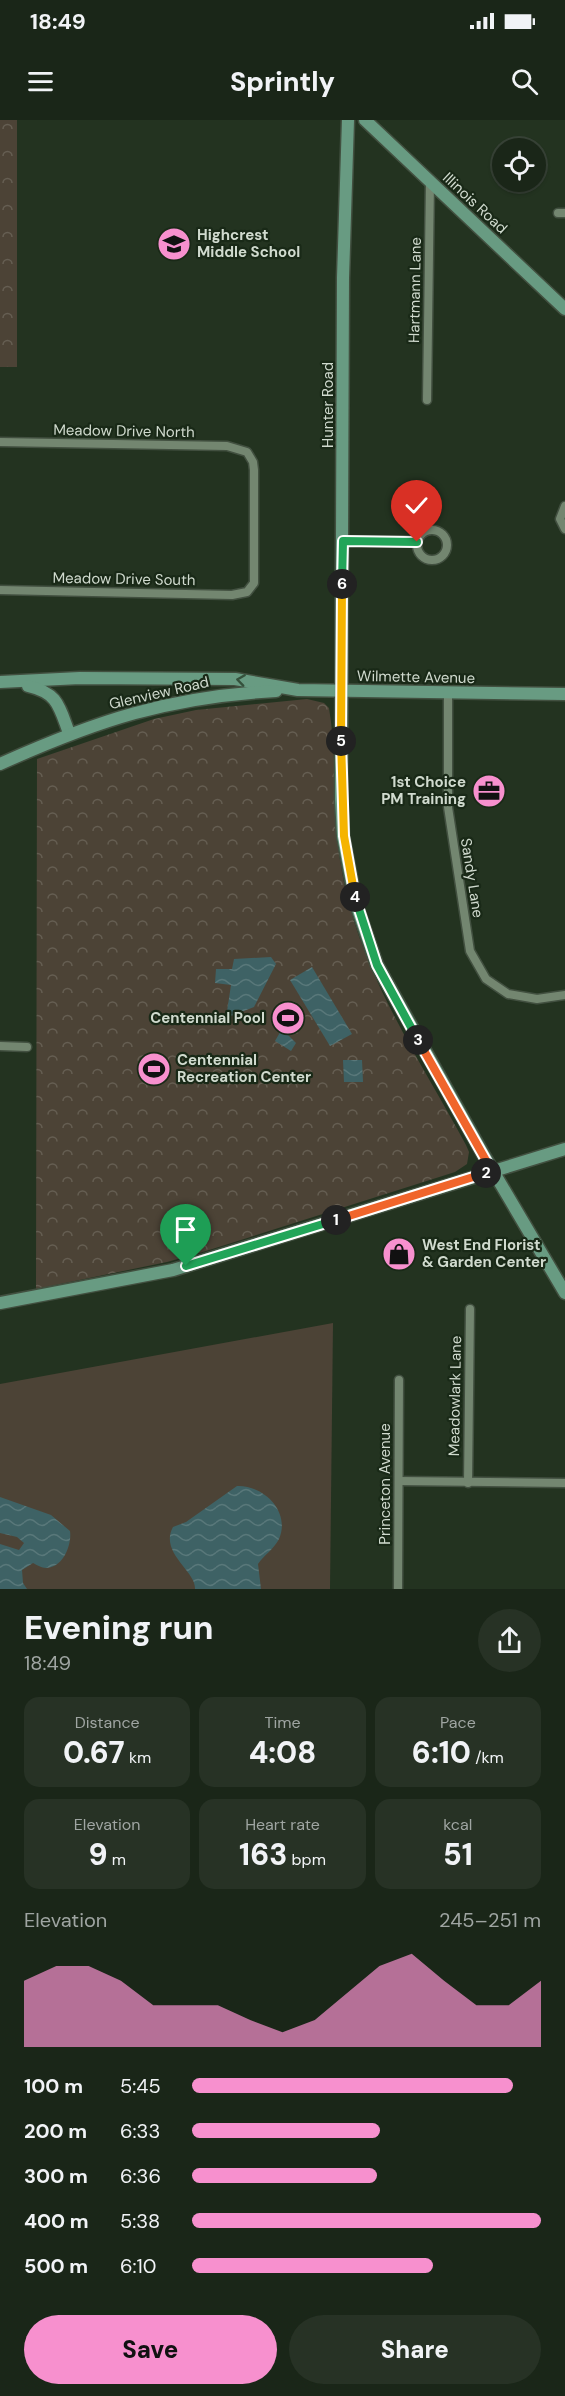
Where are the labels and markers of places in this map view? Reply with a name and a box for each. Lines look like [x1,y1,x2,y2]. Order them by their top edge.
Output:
place label: Highcrest Middle School [197,225,300,262]
school or university icon: Highcrest Middle School [156,226,192,262]
pin [391,480,442,542]
pin: 6 [327,569,357,599]
pin: 5 [326,726,356,756]
place label: 1st Choice PM Training [381,772,466,809]
office icon: 1st Choice PM Training [471,773,507,809]
pin: 4 [340,882,370,912]
sports icon: Centennial Pool [270,1000,306,1036]
place label: Centennial Pool [150,1008,265,1028]
pin: 3 [403,1025,433,1055]
place label: Centennial Recreation Center [177,1050,311,1087]
sports icon: Centennial Recreation Center [136,1051,172,1087]
pin: 2 [471,1158,501,1188]
pin [160,1204,211,1266]
pin: 1 [321,1205,351,1235]
place label: West End Florist & Garden Center [422,1235,546,1272]
shop icon: West End Florist & Garden Center [381,1236,417,1272]

